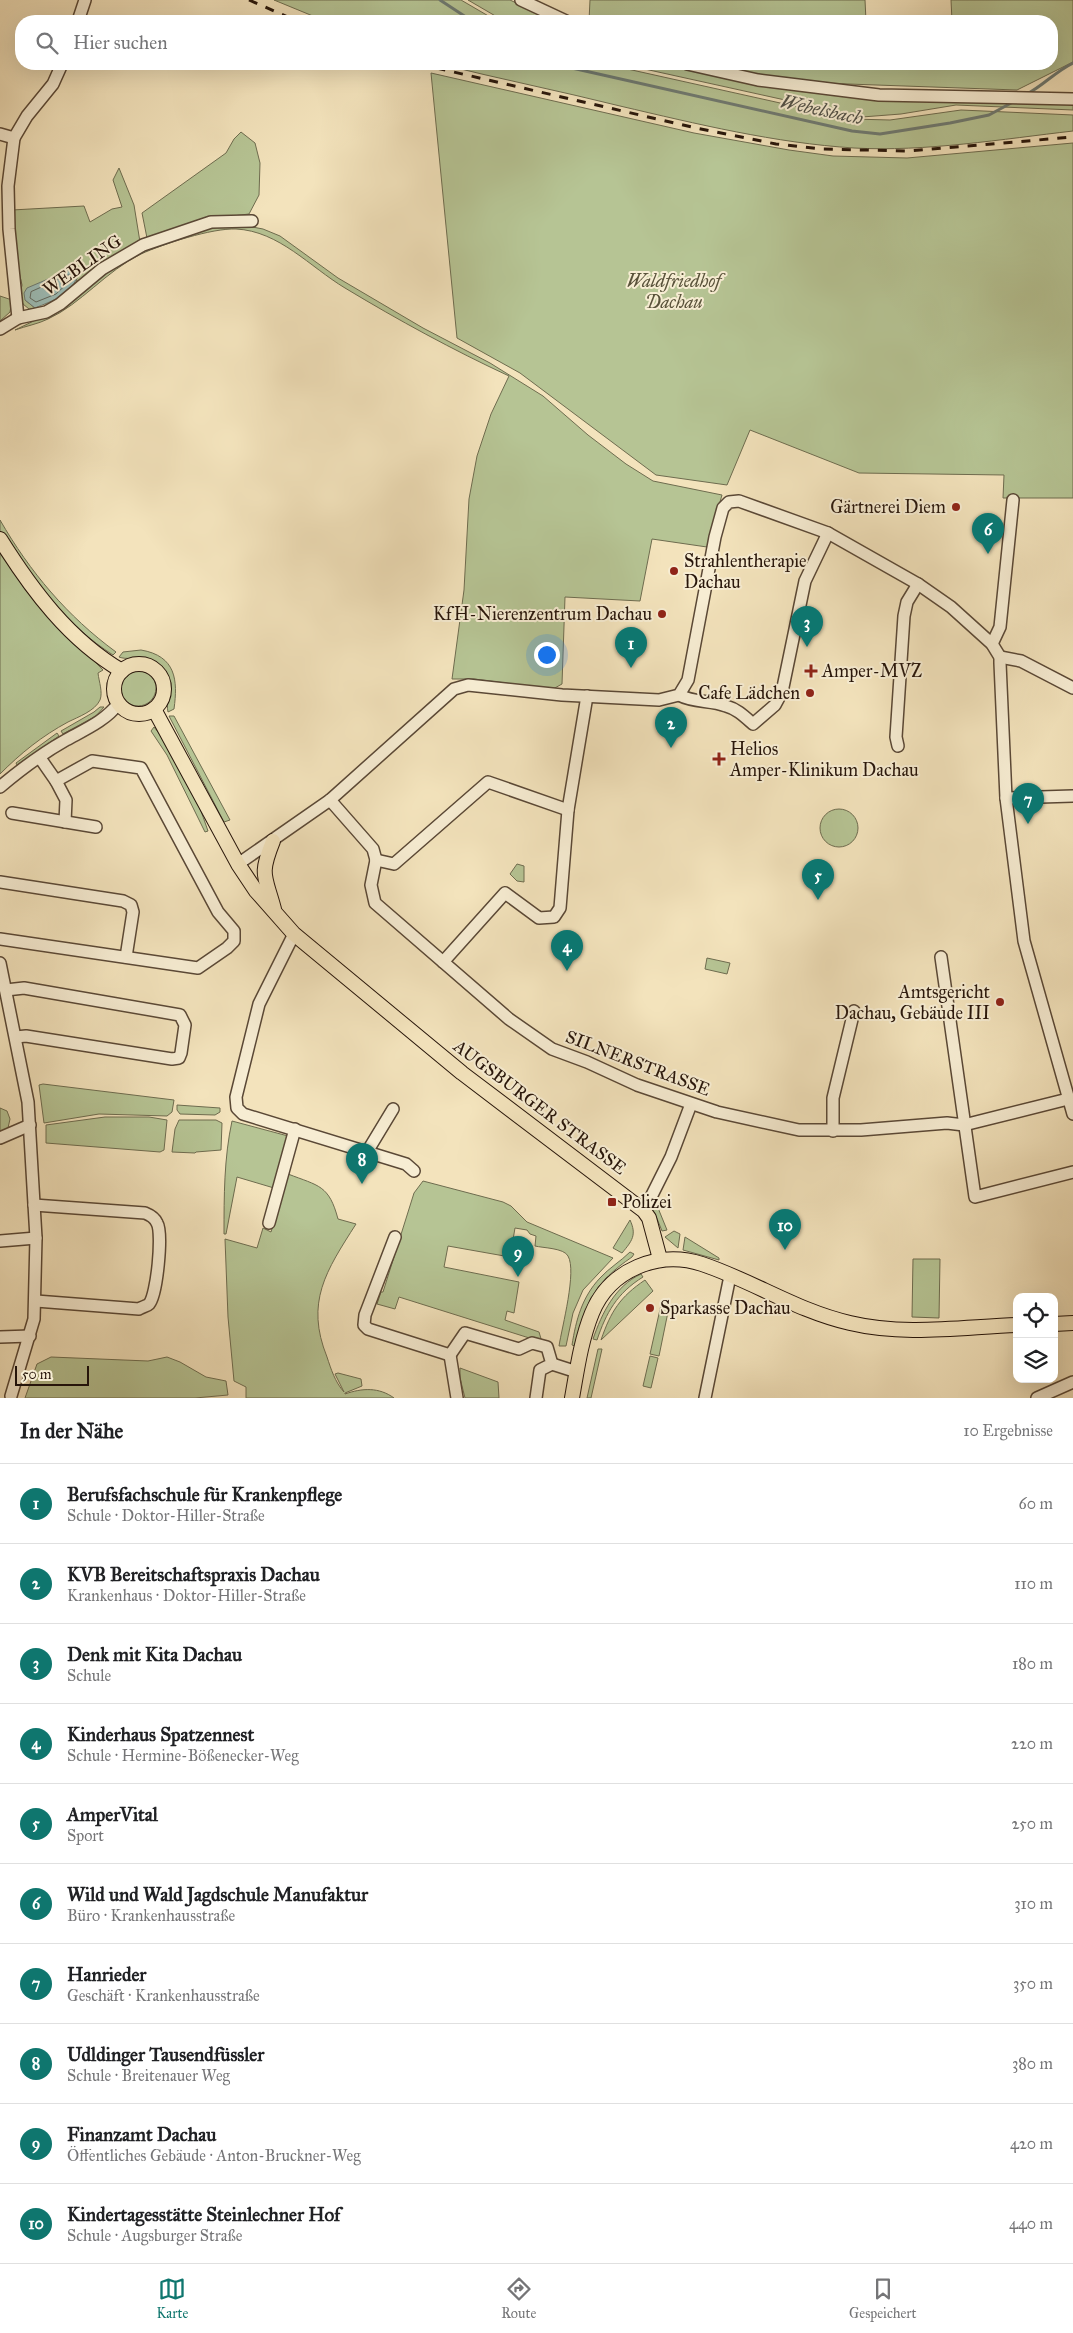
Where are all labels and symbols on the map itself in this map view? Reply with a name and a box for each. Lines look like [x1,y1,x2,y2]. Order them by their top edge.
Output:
water label: Webelsbach [778,90,865,129]
street label: WEBLING [38,230,126,300]
park label: Waldfriedhof Dachau [627,270,726,313]
place label: Gärtnerei Diem [830,496,946,518]
marker: Gärtnerei Diem [950,501,962,513]
pin: 6 [972,513,1004,554]
place label: Strahlentherapie Dachau [684,550,807,593]
marker: Strahlentherapie Dachau [668,565,680,577]
place label: KfH-Nierenzentrum Dachau [433,603,652,625]
pin: 3 [791,606,823,647]
marker: KfH-Nierenzentrum Dachau [656,608,668,620]
pin: 1 [615,627,647,668]
your location [534,642,560,668]
place label: Amper-MVZ [821,660,922,682]
marker: Amper-MVZ [804,664,818,678]
place label: Cafe Lädchen [698,682,800,704]
marker: Cafe Lädchen [804,687,816,699]
pin: 2 [655,707,687,748]
place label: Helios Amper-Klinikum Dachau [729,738,919,781]
marker: Helios Amper-Klinikum Dachau [712,752,726,766]
pin: 7 [1012,783,1044,824]
pin: 5 [802,859,834,900]
pin: 4 [551,930,583,971]
place label: Amtsgericht Dachau, Gebäude III [835,981,991,1024]
marker: Amtsgericht Dachau, Gebäude III [994,996,1006,1008]
street label: SILNERSTRASSE [563,1025,714,1101]
street label: AUGSBURGER STRASSE [448,1034,631,1179]
pin: 8 [346,1143,378,1184]
place label: Polizei [622,1191,672,1213]
marker: Polizei [606,1196,618,1208]
pin: 10 [769,1209,801,1250]
pin: 9 [502,1236,534,1277]
place label: Sparkasse Dachau [660,1297,791,1319]
marker: Sparkasse Dachau [644,1302,656,1314]
scale bar [15,1363,89,1386]

